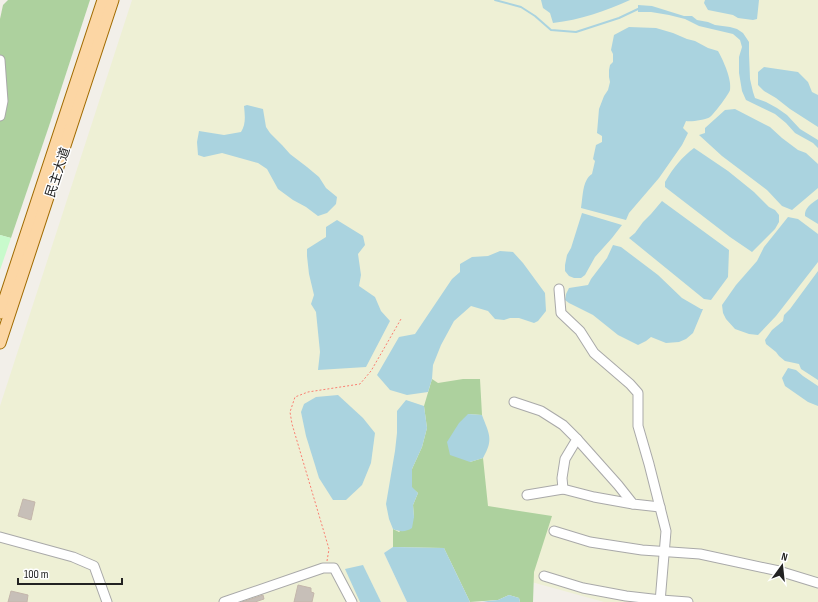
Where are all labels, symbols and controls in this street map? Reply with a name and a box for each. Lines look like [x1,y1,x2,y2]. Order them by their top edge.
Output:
street label: 民主大道 [42,145,74,200]
north arrow [762,546,802,586]
text: N [780,550,789,564]
scale bar [18,560,122,586]
text: 100 m [24,567,49,582]

